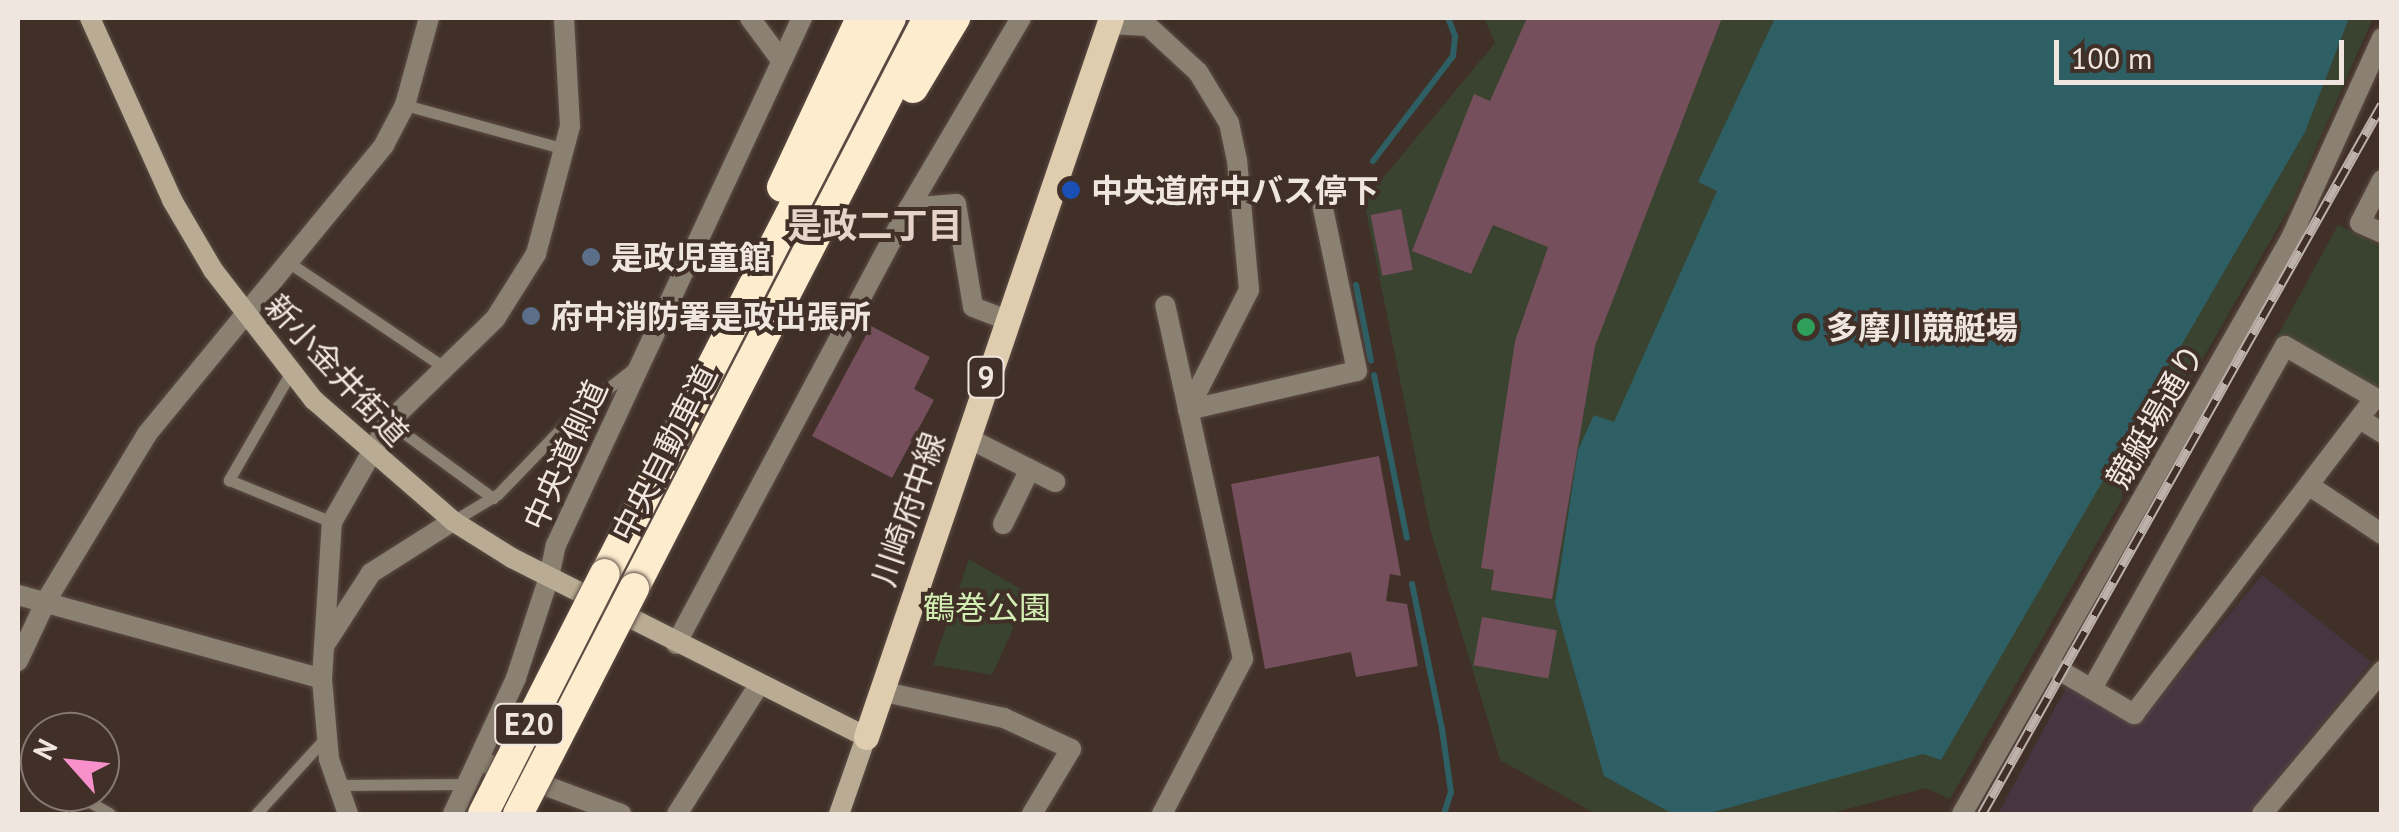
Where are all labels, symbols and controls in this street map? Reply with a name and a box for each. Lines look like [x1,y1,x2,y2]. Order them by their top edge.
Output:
scale bar [2059,20,2349,82]
text: 100 m [2071,38,2152,77]
place label: 中央道府中バス停下 [1091,171,1379,209]
marker: 中央道府中バス停下 [1060,179,1082,201]
district label: 是政二丁目 [788,204,962,246]
place label: 是政児童館 [611,238,771,276]
marker: 是政児童館 [580,246,602,268]
street label: 新小金井街道 [257,287,417,453]
place label: 府中消防署是政出張所 [551,297,871,335]
marker: 府中消防署是政出張所 [520,305,542,327]
place label: 多摩川競艇場 [1826,308,2018,346]
marker: 多摩川競艇場 [1795,316,1817,338]
street label: 競艇場通り [2098,337,2212,495]
road number: 9 [966,352,1006,402]
street label: 中央自動車道 [603,359,725,547]
street label: 中央道側道 [515,374,615,536]
street label: 川崎府中線 [864,427,952,591]
park label: 鶴巻公園 [923,588,1051,626]
road number: E20 [494,699,564,749]
north arrow [20,712,120,812]
text: N [24,732,65,766]

